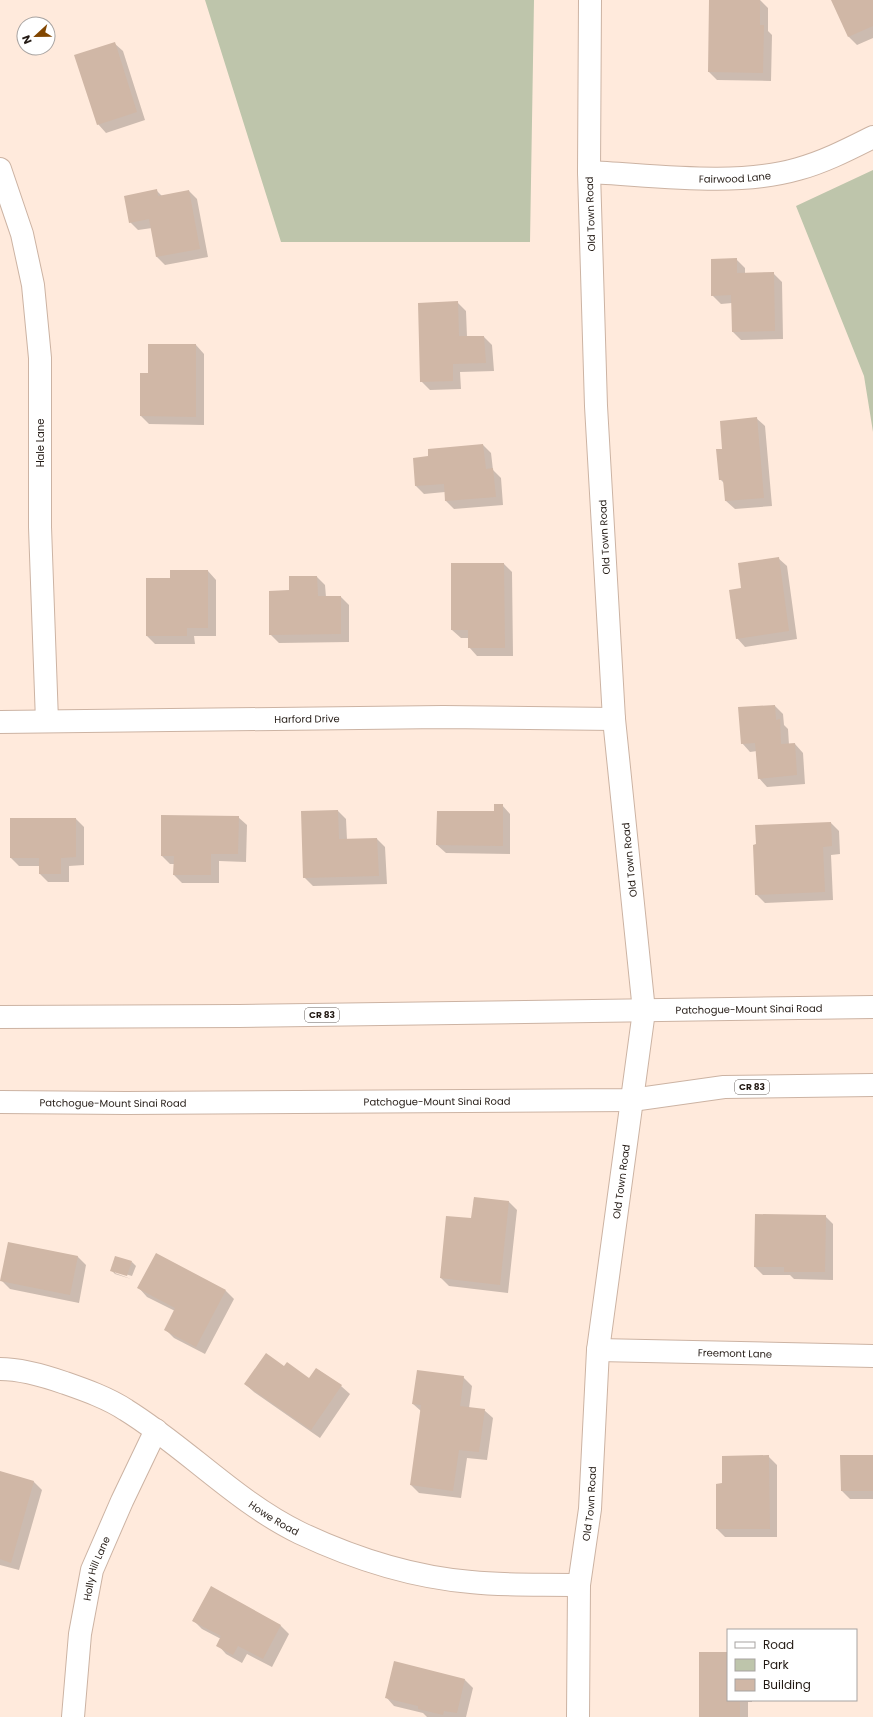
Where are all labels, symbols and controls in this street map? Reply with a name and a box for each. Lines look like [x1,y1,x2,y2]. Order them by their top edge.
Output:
north arrow [16,16,56,56]
text: N [18,33,36,47]
street label: Fairwood Lane [699,168,772,187]
street label: Old Town Road [582,176,599,252]
street label: Hale Lane [33,419,48,467]
street label: Old Town Road [595,499,614,575]
street label: Harford Drive [274,711,340,727]
street label: Old Town Road [618,822,641,898]
street label: Patchogue-Mount Sinai Road [675,1001,822,1018]
road number: CR 83 [305,1008,339,1022]
road number: CR 83 [735,1080,769,1094]
street label: Patchogue-Mount Sinai Road [364,1094,510,1110]
street label: Patchogue-Mount Sinai Road [40,1095,186,1111]
street label: Old Town Road [609,1143,634,1220]
street label: Freemont Lane [698,1345,772,1362]
street label: Old Town Road [578,1466,600,1542]
street label: Howe Road [246,1497,301,1539]
street label: Holly Hill Lane [79,1534,114,1602]
legend [727,1629,857,1701]
text: Road [763,1636,794,1653]
text: Park [763,1656,790,1673]
text: Building [763,1676,811,1693]

